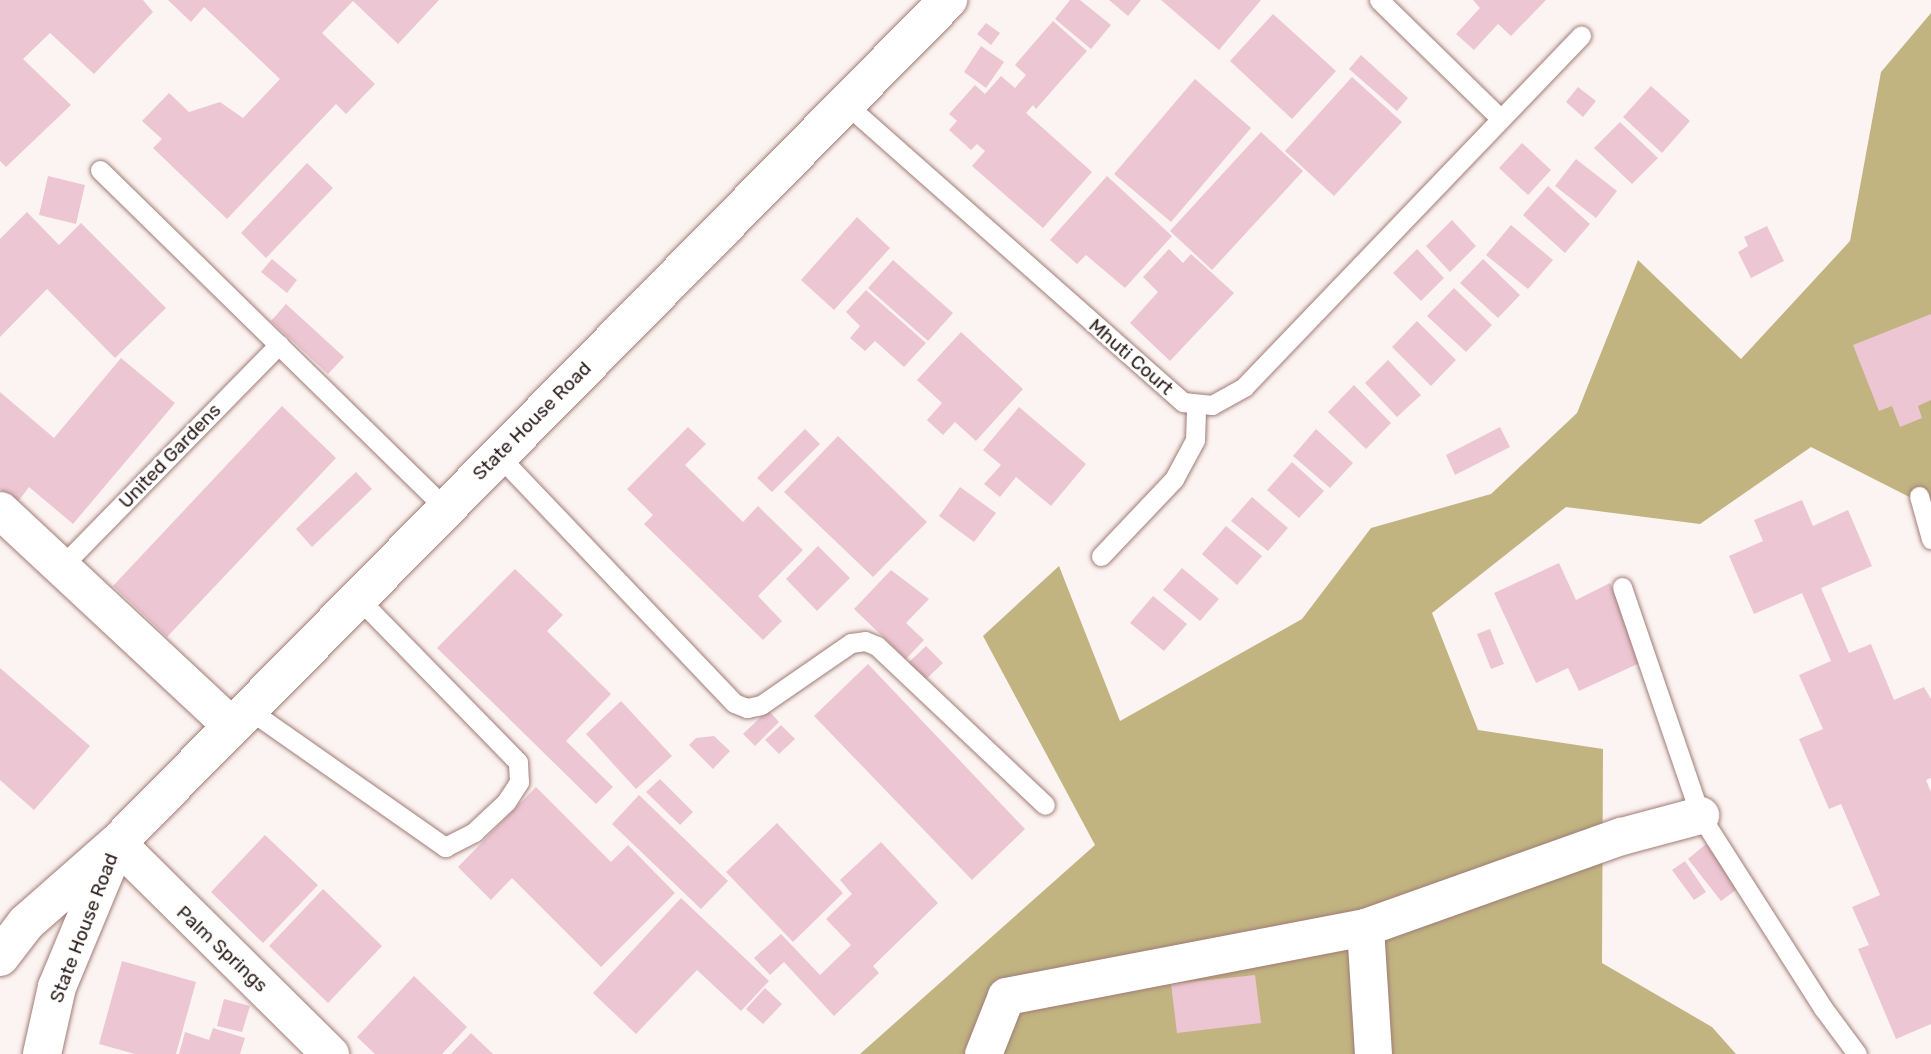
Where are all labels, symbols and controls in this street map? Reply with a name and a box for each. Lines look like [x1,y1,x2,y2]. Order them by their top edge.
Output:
street label: Mhuti Court [1084,314,1178,400]
street label: State House Road [468,357,596,485]
street label: United Gardens [114,399,226,513]
street label: State House Road [45,850,123,1006]
street label: Palm Springs [172,901,272,997]

